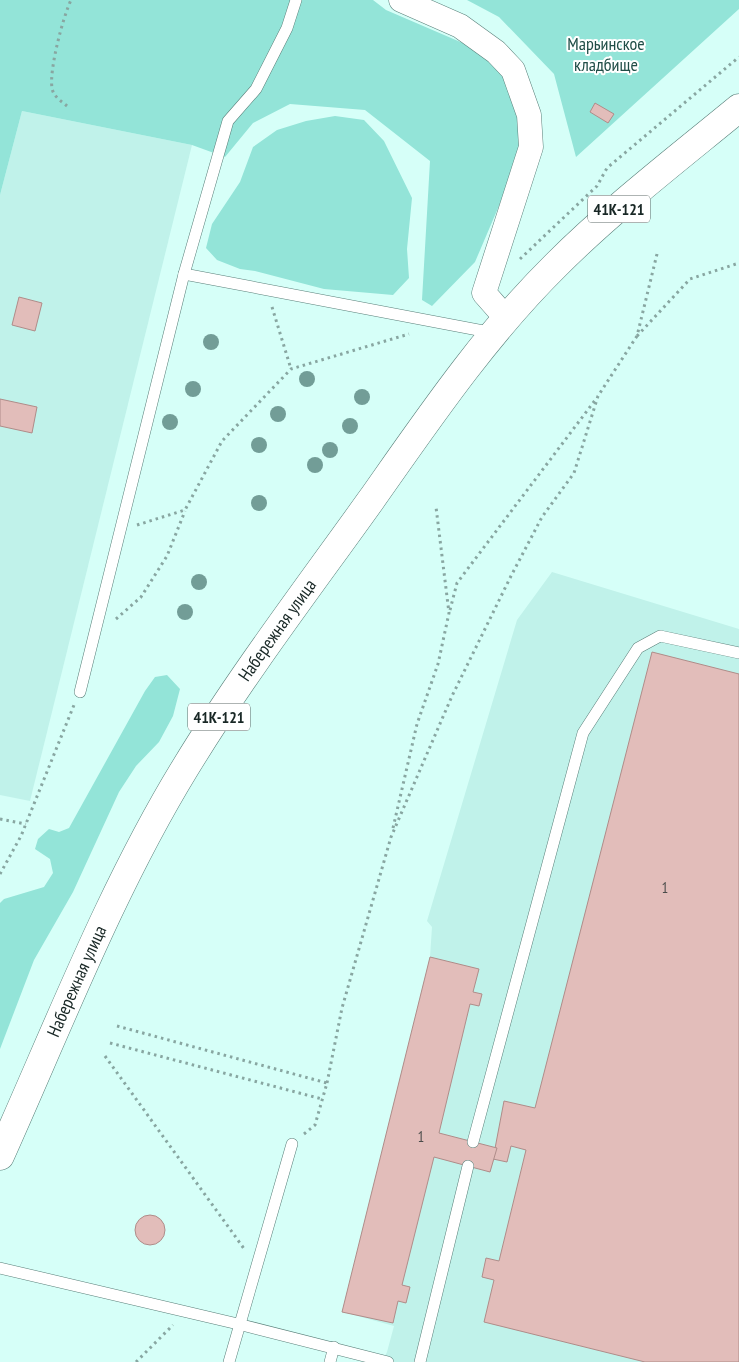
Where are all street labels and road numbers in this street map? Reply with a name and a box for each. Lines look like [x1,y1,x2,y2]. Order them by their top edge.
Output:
road number: 41К-121 [588,195,650,222]
street label: Набережная улица [233,574,321,685]
road number: 41К-121 [188,704,250,730]
street label: Набережная улица [42,922,111,1040]

